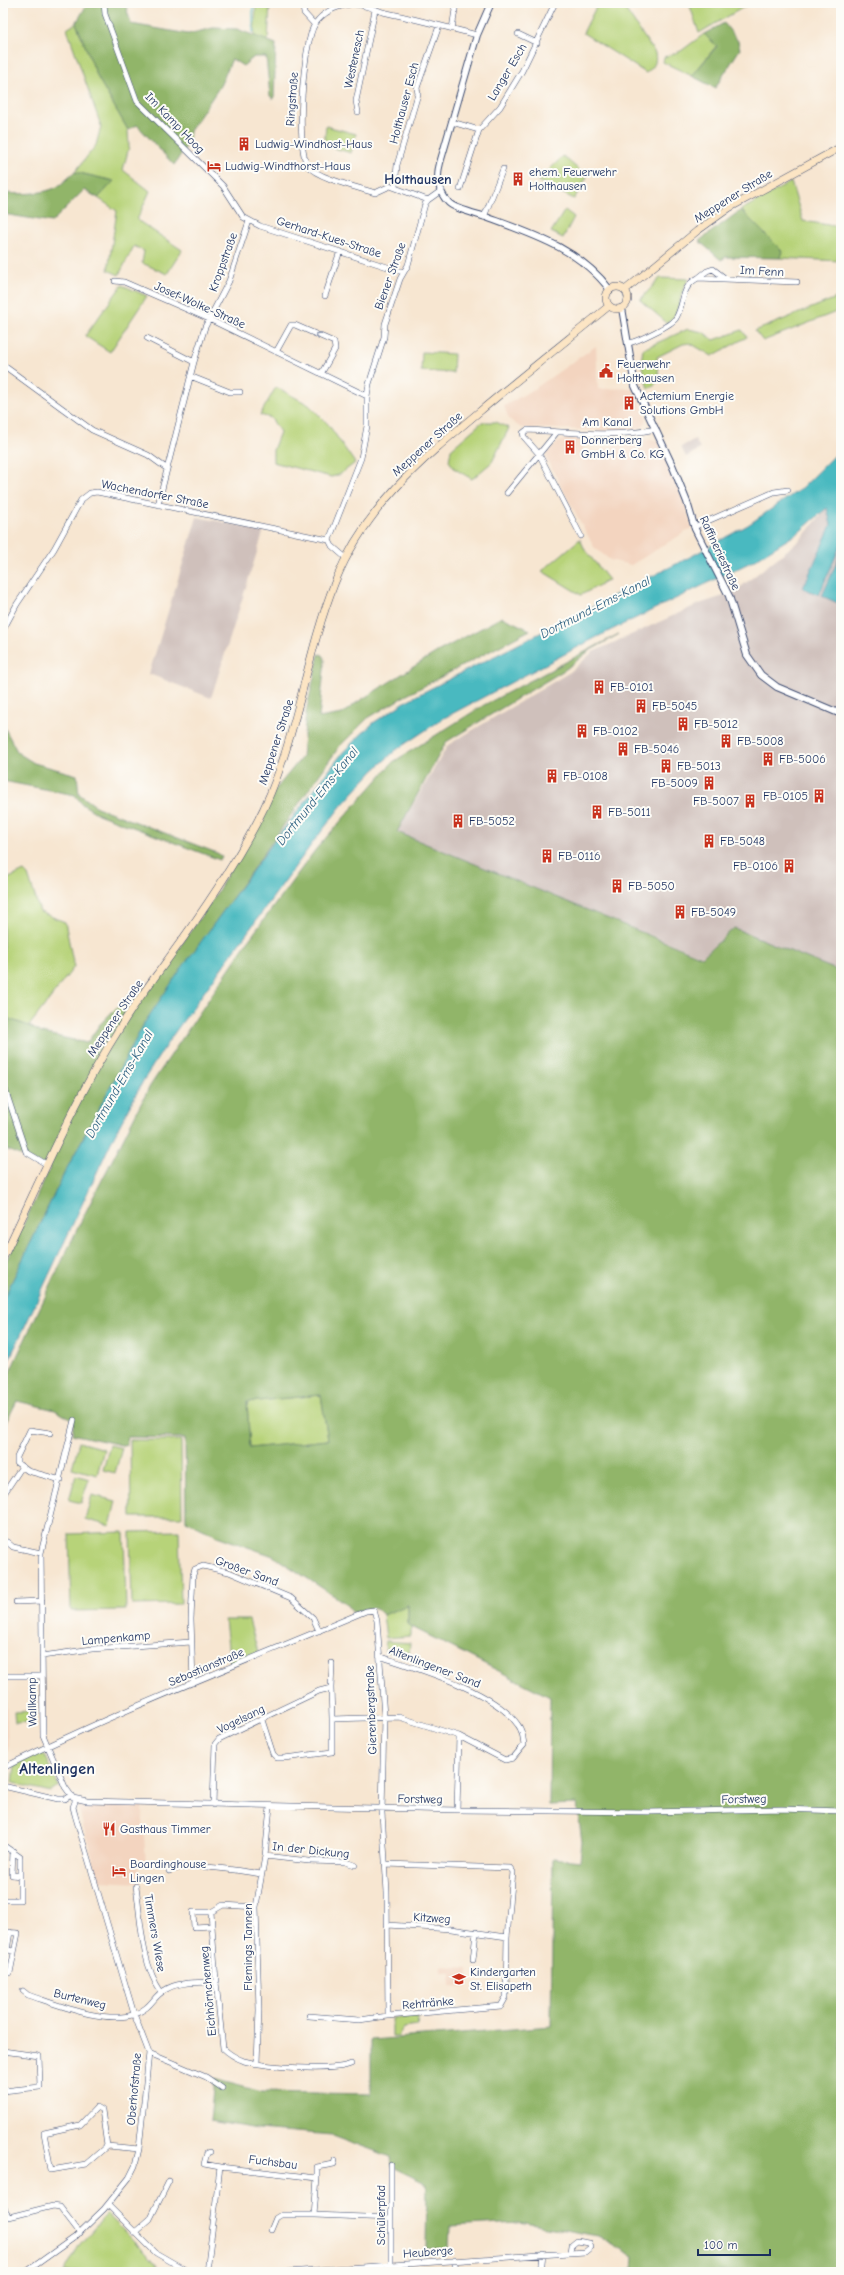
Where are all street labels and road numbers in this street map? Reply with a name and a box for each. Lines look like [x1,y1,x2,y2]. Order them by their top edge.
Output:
street label: Westenesch [341,28,367,90]
street label: Langer Esch [484,41,530,103]
street label: Holthauser Esch [386,61,422,145]
street label: Ringstraße [283,71,301,127]
street label: Im Kamp Hoog [142,90,208,156]
street label: Meppener Straße [691,166,775,226]
street label: Gerhard-Kues-Straße [275,213,383,261]
street label: Kroppstraße [206,231,240,293]
street label: Biener Straße [371,240,409,312]
street label: Im Fenn [740,263,784,279]
street label: Josef-Wolke-Straße [152,279,248,331]
street label: Meppener Straße [389,409,465,479]
street label: Am Kanal [582,415,632,429]
street label: Wachendorfer Straße [100,477,210,511]
street label: Raffineriestraße [697,514,743,592]
street label: Meppener Straße [256,697,296,787]
street label: Meppener Straße [84,977,146,1059]
street label: Großer Sand [213,1553,281,1589]
street label: Lampenkamp [81,1628,151,1648]
street label: Altenlingener Sand [387,1643,483,1691]
street label: Sebastianstraße [166,1645,246,1689]
street label: Gierenbergstraße [362,1665,380,1755]
street label: Wallkamp [25,1677,39,1727]
street label: Vogelsang [215,1701,267,1737]
street label: Forstweg [397,1792,443,1806]
street label: Forstweg [721,1792,767,1806]
street label: In der Dickung [272,1839,350,1861]
street label: Timmers Wiese [141,1893,169,1973]
street label: Flemings Tannen [241,1903,255,1991]
street label: Kitzweg [413,1910,451,1926]
street label: Eichhörnchenweg [197,1945,219,2037]
street label: Burtenweg [52,1986,108,2012]
street label: Rehtränke [402,1994,454,2012]
street label: Oberhofstraße [124,2052,144,2126]
street label: Fuchsbau [248,2152,298,2172]
street label: Schülerpfad [374,2185,388,2245]
street label: Heuberge [403,2243,453,2261]

